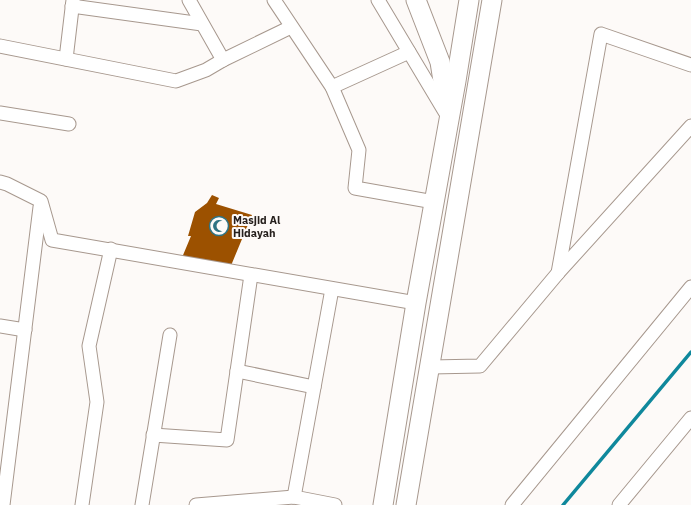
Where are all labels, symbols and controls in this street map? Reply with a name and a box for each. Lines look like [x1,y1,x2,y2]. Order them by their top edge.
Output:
place label: Masjid Al Hidayah [233,213,281,240]
mosque icon: Masjid Al Hidayah [208,215,230,237]

